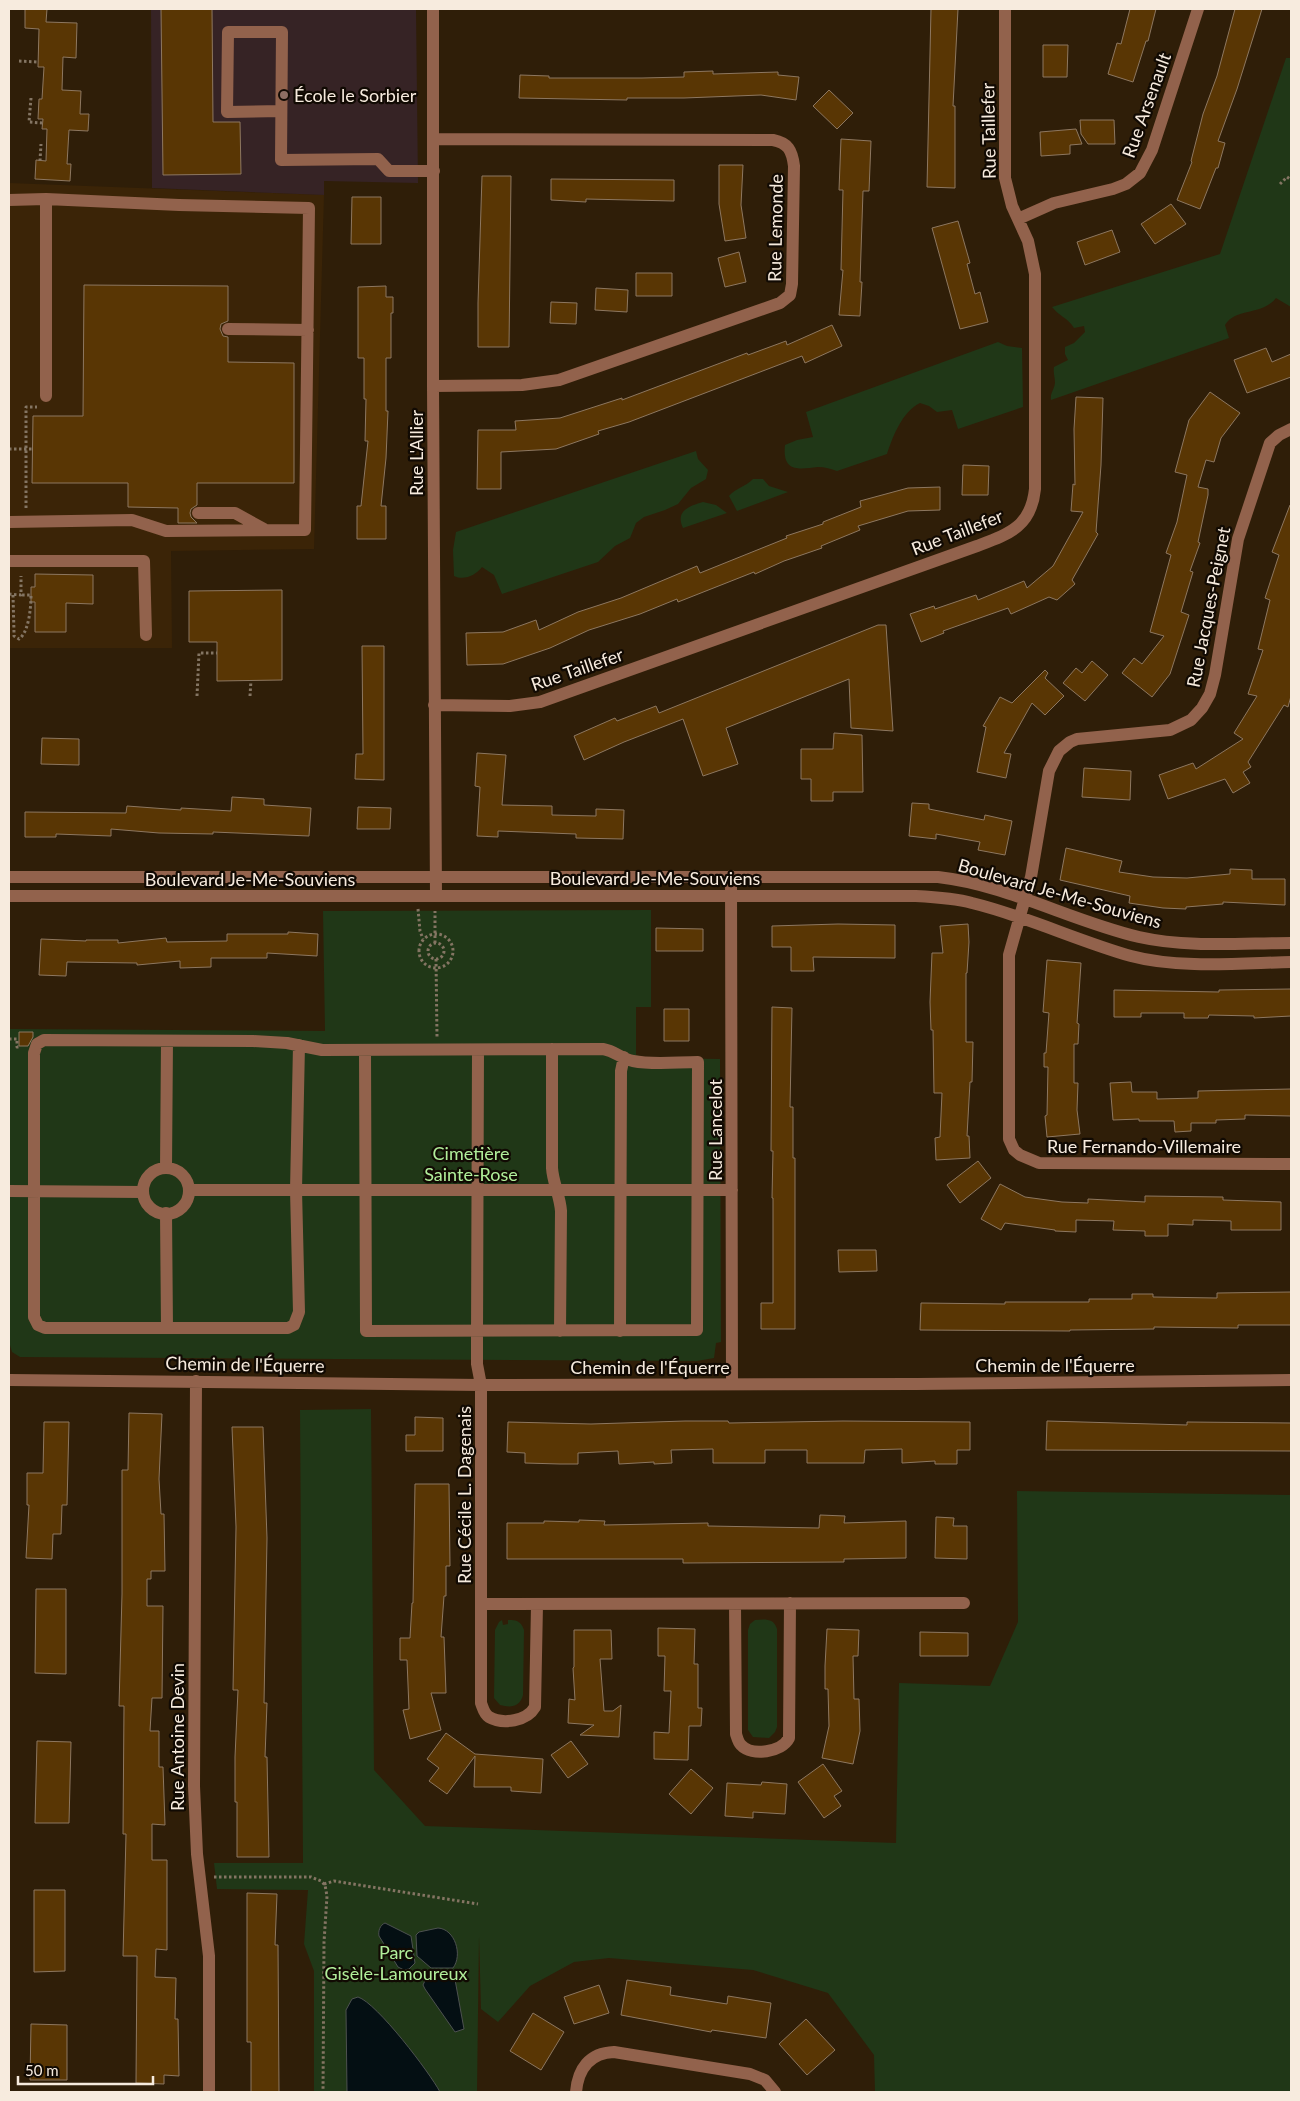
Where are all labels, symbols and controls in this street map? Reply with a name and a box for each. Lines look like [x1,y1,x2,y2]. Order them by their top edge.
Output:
street label: Rue Arsenault [1117,49,1175,161]
street label: Rue Taillefer [976,82,1000,179]
place label: École le Sorbier [294,84,417,106]
marker: École le Sorbier [278,89,290,101]
street label: Rue Lemonde [763,174,787,282]
street label: Rue L'Allier [405,409,427,496]
street label: Rue Taillefer [908,504,1006,560]
street label: Rue Jacques-Peignet [1182,524,1234,689]
street label: Rue Taillefer [528,643,627,695]
street label: Boulevard Je-Me-Souviens [956,853,1164,933]
street label: Boulevard Je-Me-Souviens [550,867,761,889]
street label: Boulevard Je-Me-Souviens [145,868,356,890]
street label: Rue Lancelot [704,1078,726,1181]
street label: Rue Fernando-Villemaire [1047,1135,1241,1157]
park label: Cimetière Sainte-Rose [424,1142,518,1185]
street label: Chemin de l'Équerre [165,1352,325,1376]
street label: Chemin de l'Équerre [975,1354,1135,1376]
street label: Chemin de l'Équerre [570,1356,730,1378]
street label: Rue Cécile L. Dagenais [453,1406,475,1584]
street label: Rue Antoine Devin [166,1663,188,1811]
park label: Parc Gisèle-Lamoureux [324,1941,468,1984]
scale bar [18,2054,152,2086]
text: 50 m [25,2061,59,2079]

